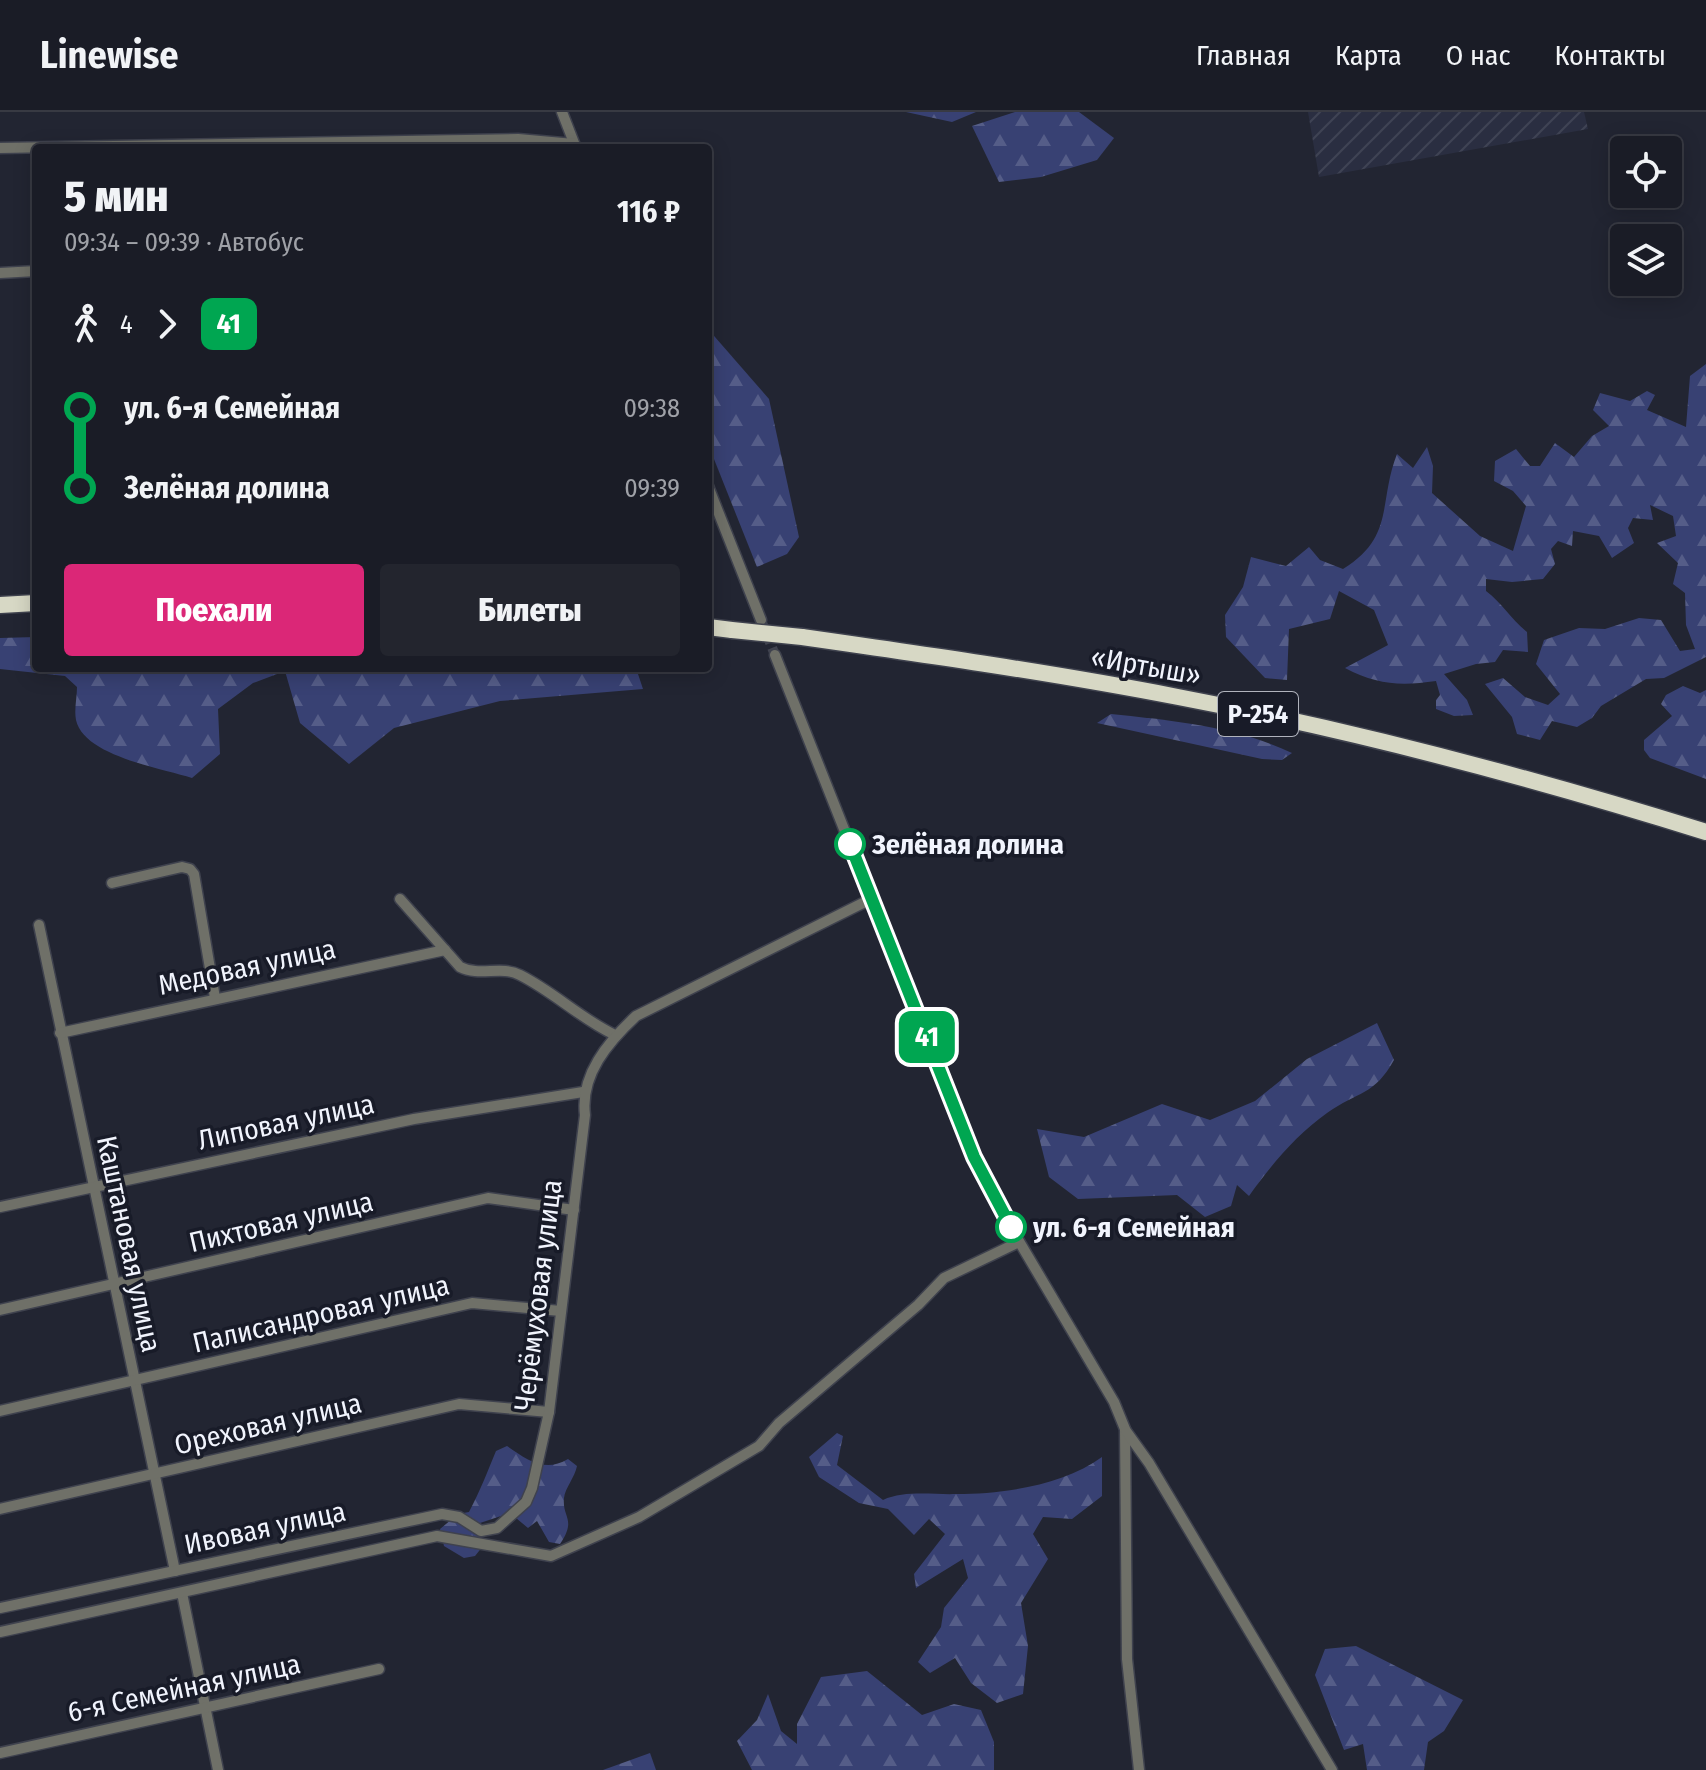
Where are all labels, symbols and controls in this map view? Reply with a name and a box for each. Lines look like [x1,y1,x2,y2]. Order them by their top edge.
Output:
text: Linewise [40,32,179,78]
text: Главная [1196,39,1291,72]
text: Карта [1335,39,1402,72]
text: О нас [1446,39,1511,72]
text: Контакты [1555,39,1666,72]
map controls [1610,136,1682,296]
button: locate [1610,136,1682,208]
text: 5 мин [64,170,169,223]
text: 116 ₽ [617,194,680,230]
button: layers [1610,224,1682,296]
text: 09:34 – 09:39 · Автобус [64,227,304,258]
icon: walk [64,302,108,346]
icon: forward [145,302,189,346]
text: 41 [217,307,241,340]
text: 4 [120,309,133,340]
text: ул. 6-я Семейная [124,390,340,426]
text: 09:38 [624,393,680,424]
text: Зелёная долина [124,470,330,506]
text: 09:39 [624,473,680,504]
button: Поехали [64,564,364,656]
button: Билеты [380,564,680,656]
street label: «Иртыш» [1088,640,1204,692]
road number: Р-254 [1218,692,1298,736]
place label: Зелёная долина [871,828,1064,861]
marker: Зелёная долина [835,829,865,859]
street label: Медовая улица [155,932,339,1002]
line badge: 41 [891,1011,963,1063]
text: 41 [915,1020,939,1053]
street label: Липовая улица [195,1087,377,1157]
street label: Каштановая улица [90,1133,168,1355]
street label: Черёмуховая улица [507,1178,569,1412]
street label: Пихтовая улица [186,1185,376,1259]
place label: ул. 6-я Семейная [1032,1211,1235,1244]
marker: ул. 6-я Семейная [996,1212,1026,1242]
street label: Палисандровая улица [190,1268,452,1360]
street label: Ореховая улица [171,1386,365,1462]
street label: Ивовая улица [181,1495,349,1561]
street label: 6-я Семейная улица [65,1647,303,1729]

